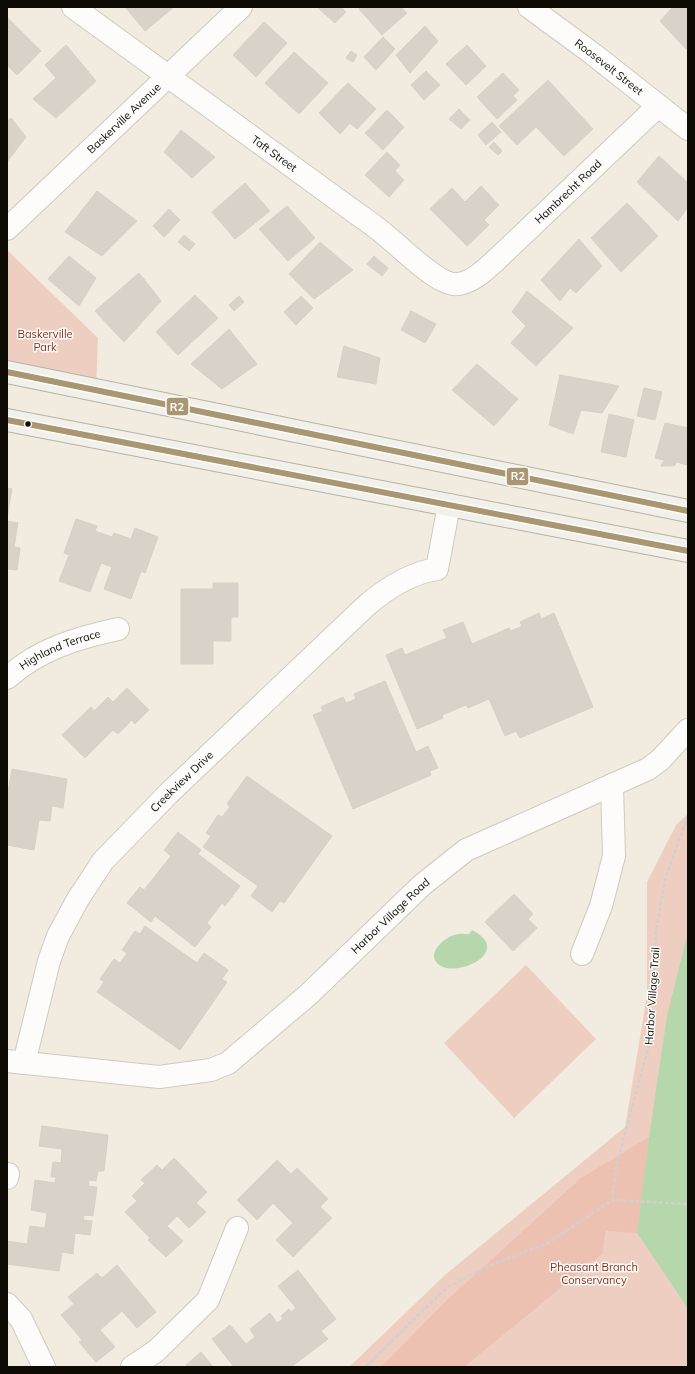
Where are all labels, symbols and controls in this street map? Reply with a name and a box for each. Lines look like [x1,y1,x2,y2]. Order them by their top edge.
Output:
street label: Roosevelt Street [572,36,646,98]
street label: Baskerville Avenue [84,80,164,156]
street label: Taft Street [249,132,300,175]
street label: Hambrecht Road [532,156,604,226]
park label: Baskerville Park [17,327,73,354]
line badge: R2 [166,397,189,416]
text: R2 [170,400,185,414]
unlabelled marker [23,419,33,429]
line badge: R2 [506,467,529,486]
text: R2 [511,469,526,483]
street label: Highland Terrace [17,626,102,673]
street label: Creekview Drive [147,748,216,815]
street label: Harbor Village Road [348,875,432,957]
street label: Harbor Village Trail [642,947,662,1045]
park label: Pheasant Branch Conservancy [550,1260,638,1287]

